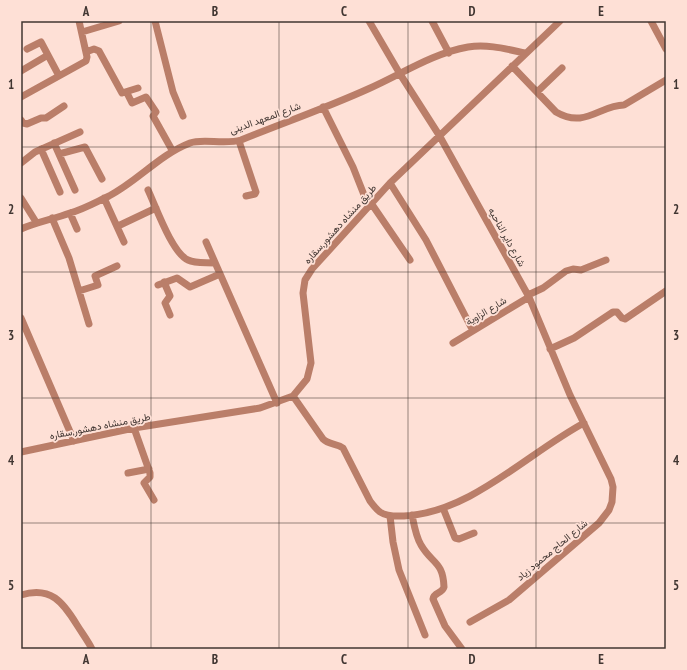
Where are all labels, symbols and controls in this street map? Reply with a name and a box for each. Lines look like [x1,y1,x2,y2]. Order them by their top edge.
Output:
text: A [82,3,90,20]
text: B [212,3,218,20]
text: C [341,3,347,20]
text: D [469,3,476,20]
text: E [598,3,604,20]
text: 1 [8,76,14,93]
text: 1 [673,76,679,93]
street label: شارع المعهد الدينى [228,99,302,137]
street label: طريق منشاه دهشور,سقاره [301,181,379,266]
text: 2 [8,201,14,218]
text: 2 [673,201,679,218]
street label: شارع داير الناحيه [485,205,529,269]
street label: شارع الزاوية [463,294,509,328]
text: 3 [8,327,14,344]
text: 3 [673,327,679,344]
street label: طريق منشاه دهشور,سقاره [48,410,152,442]
text: 4 [8,452,15,469]
text: 4 [673,452,680,469]
street label: شارع الحاج محمود زياد [514,516,590,584]
text: 5 [8,577,14,594]
text: 5 [673,577,679,594]
text: A [82,651,90,668]
text: B [212,651,218,668]
text: C [341,651,347,668]
text: D [469,651,476,668]
text: E [598,651,604,668]

